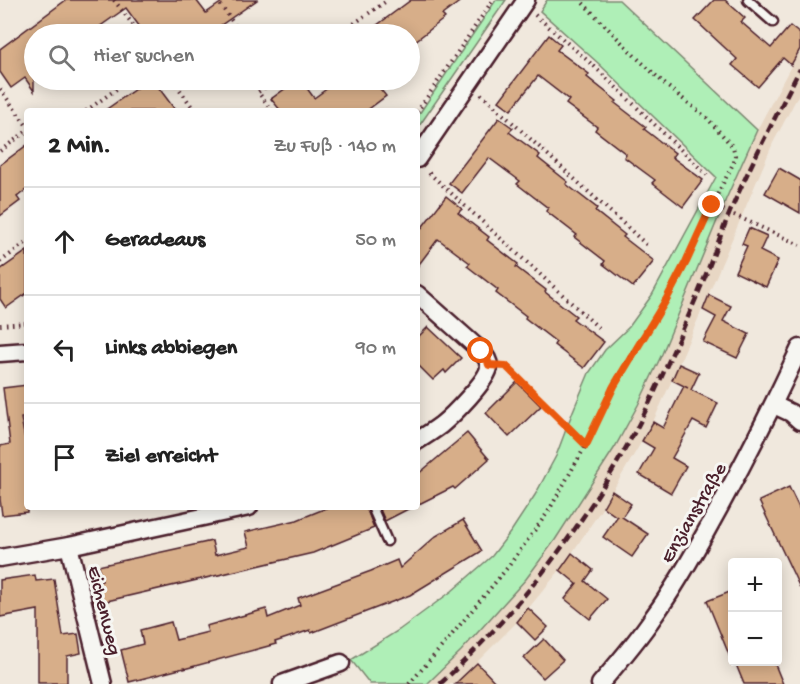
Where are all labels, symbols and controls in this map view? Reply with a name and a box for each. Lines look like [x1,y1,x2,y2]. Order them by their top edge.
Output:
search box [24,24,420,90]
icon: search [45,41,78,74]
text: Hier suchen [93,44,194,70]
text: 2 Min. [48,132,111,163]
text: Zu Fuß · 140 m [274,136,396,159]
route end [698,191,724,217]
icon: ahead [48,225,81,258]
text: Geradeaus [105,228,205,254]
text: 50 m [355,230,396,253]
icon: left [48,333,81,366]
text: Links abbiegen [105,336,237,362]
route start [467,337,493,363]
text: 90 m [356,338,396,361]
icon: arrive [48,441,81,474]
text: Ziel erreicht [105,444,217,470]
street label: Enzianstraße [657,459,733,568]
map controls [728,558,782,666]
button: + [728,558,782,612]
street label: Eichenweg [80,564,125,658]
button: − [728,612,782,666]

